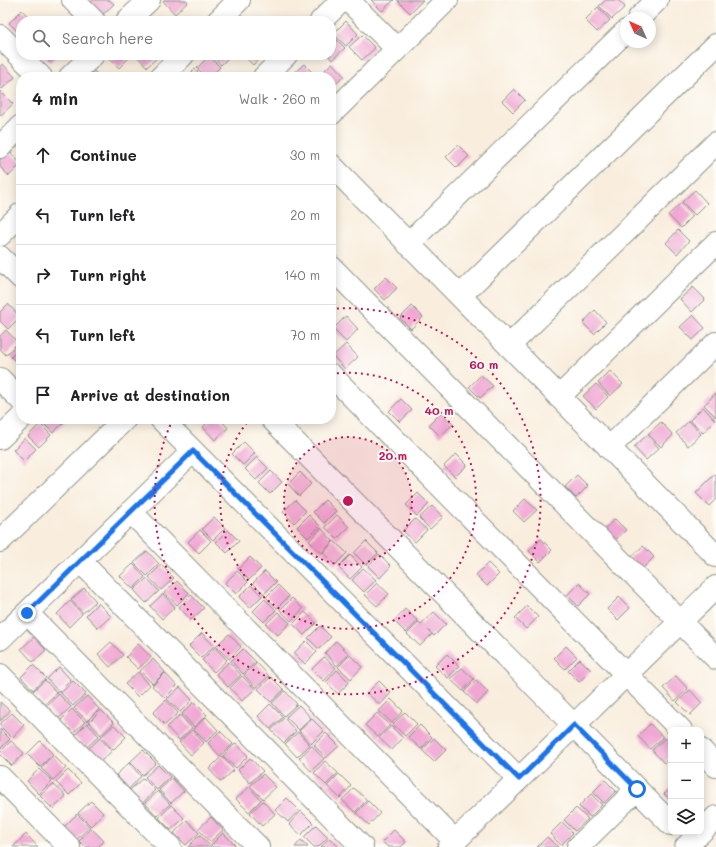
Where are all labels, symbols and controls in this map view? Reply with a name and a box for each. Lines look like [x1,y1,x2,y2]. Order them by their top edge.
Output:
north arrow [620,12,656,48]
search box [16,16,336,60]
icon: search [30,27,52,49]
text: Search here [62,28,153,48]
text: 4 min [32,87,78,109]
text: Walk · 260 m [239,90,320,107]
icon: ahead [32,144,54,166]
text: Continue [70,145,137,165]
text: 30 m [290,146,320,163]
icon: left [32,204,54,226]
text: Turn left [70,205,135,225]
text: 20 m [290,206,320,223]
icon: right [32,264,54,286]
text: Turn right [70,265,147,285]
text: 140 m [284,266,320,283]
icon: left [32,324,54,346]
text: Turn left [70,325,135,345]
text: 70 m [290,326,320,343]
text: 60 m [470,356,498,372]
icon: arrive [32,384,54,406]
text: Arrive at destination [70,385,230,405]
text: 40 m [424,402,454,418]
text: 20 m [379,447,407,463]
centre of rings [341,494,355,508]
route end [18,604,36,622]
map controls [668,727,704,835]
button: + [668,727,704,763]
button: − [668,763,704,799]
route start [628,780,646,798]
button: layers [668,799,704,835]

